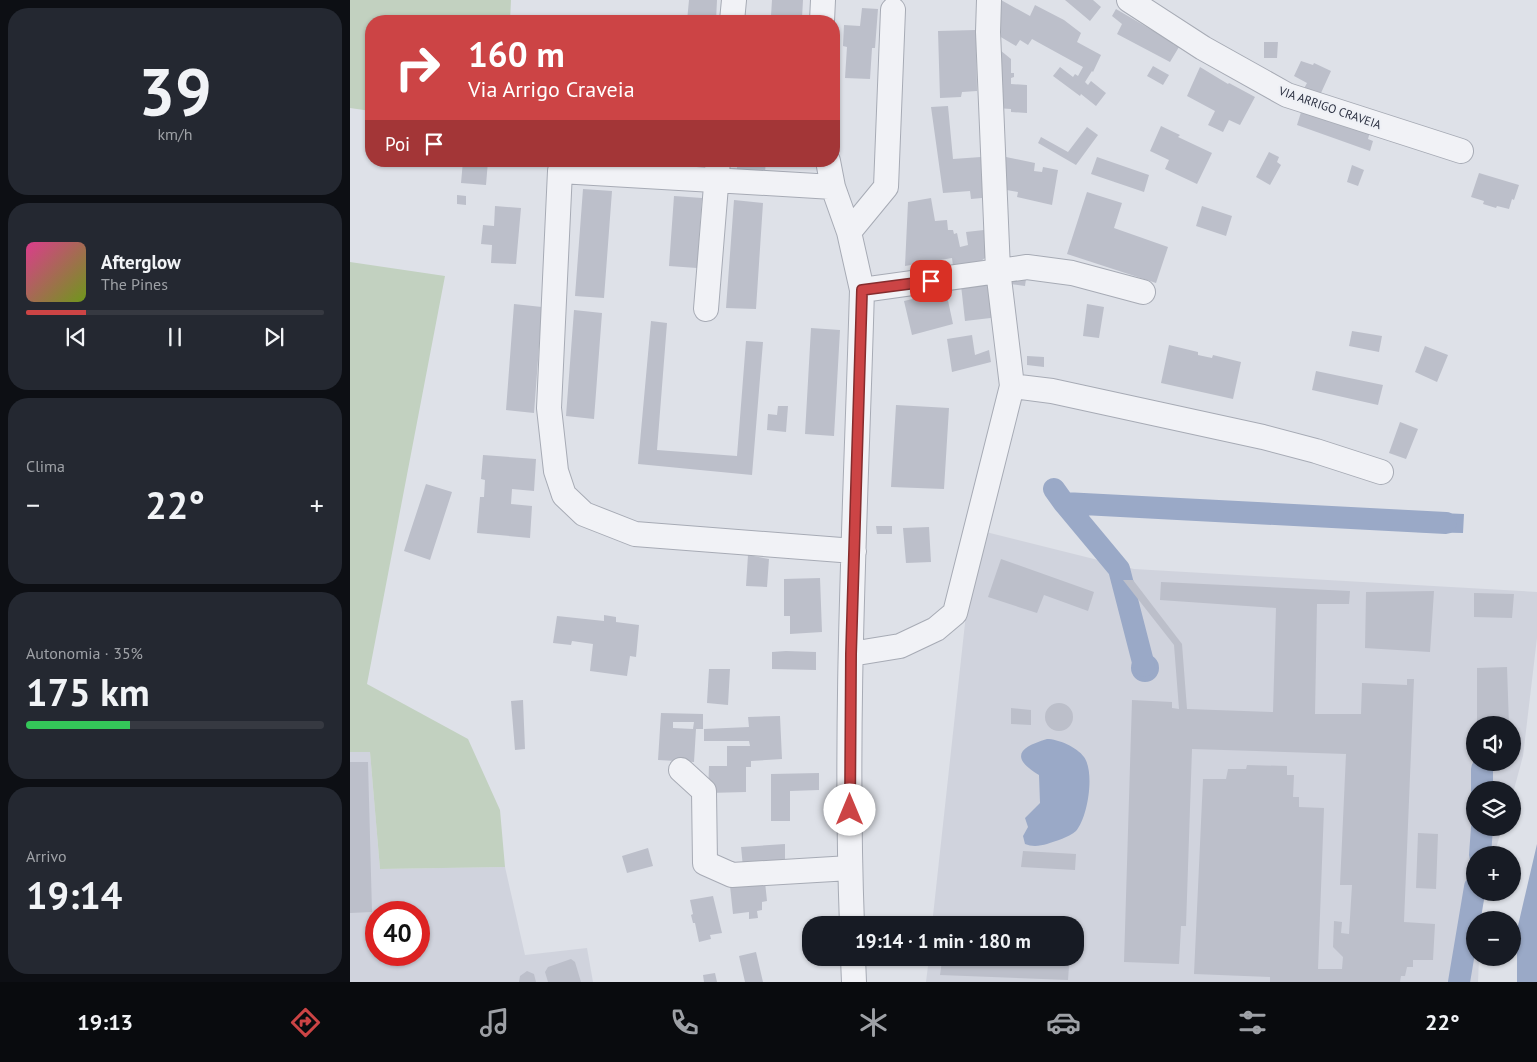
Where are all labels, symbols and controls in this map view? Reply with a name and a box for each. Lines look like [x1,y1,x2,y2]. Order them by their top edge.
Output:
text: 160 m [468,31,565,77]
icon: right [385,35,450,100]
text: 39 [138,49,212,133]
text: Via Arrigo Craveia [468,75,635,103]
street label: VIA ARRIGO CRAVEIA [1276,83,1383,132]
text: km/h [157,124,193,144]
icon: arrive [420,130,448,158]
text: Poi [385,132,410,156]
text: Afterglow [101,250,181,274]
pin [910,260,952,302]
icon: arrive [917,267,945,295]
text: The Pines [101,274,168,294]
icon: previous [62,323,90,351]
icon: pause [161,323,189,351]
icon: next [260,323,288,351]
text: Clima [26,456,65,476]
text: 22° [145,480,205,529]
text: − [26,486,40,523]
text: + [310,486,324,523]
text: Autonomia · 35% [26,643,143,663]
text: 175 km [26,667,150,716]
map controls [1466,716,1521,966]
button: sound [1466,716,1521,771]
button: layers [1466,781,1521,836]
position arrow [823,783,875,835]
text: Arrivo [26,846,67,866]
button: + [1466,846,1521,901]
text: 19:14 [26,870,122,919]
speed limit sign: 40 [365,901,430,966]
button: − [1466,911,1521,966]
text: 19:14 · 1 min · 180 m [855,929,1031,953]
icon: directions [288,1005,323,1040]
icon: music [477,1005,512,1040]
icon: phone [667,1005,702,1040]
icon: climate [856,1005,891,1040]
icon: car [1046,1005,1081,1040]
icon: filters [1235,1005,1270,1040]
text: 19:13 [77,1008,133,1036]
text: 22° [1425,1008,1460,1036]

